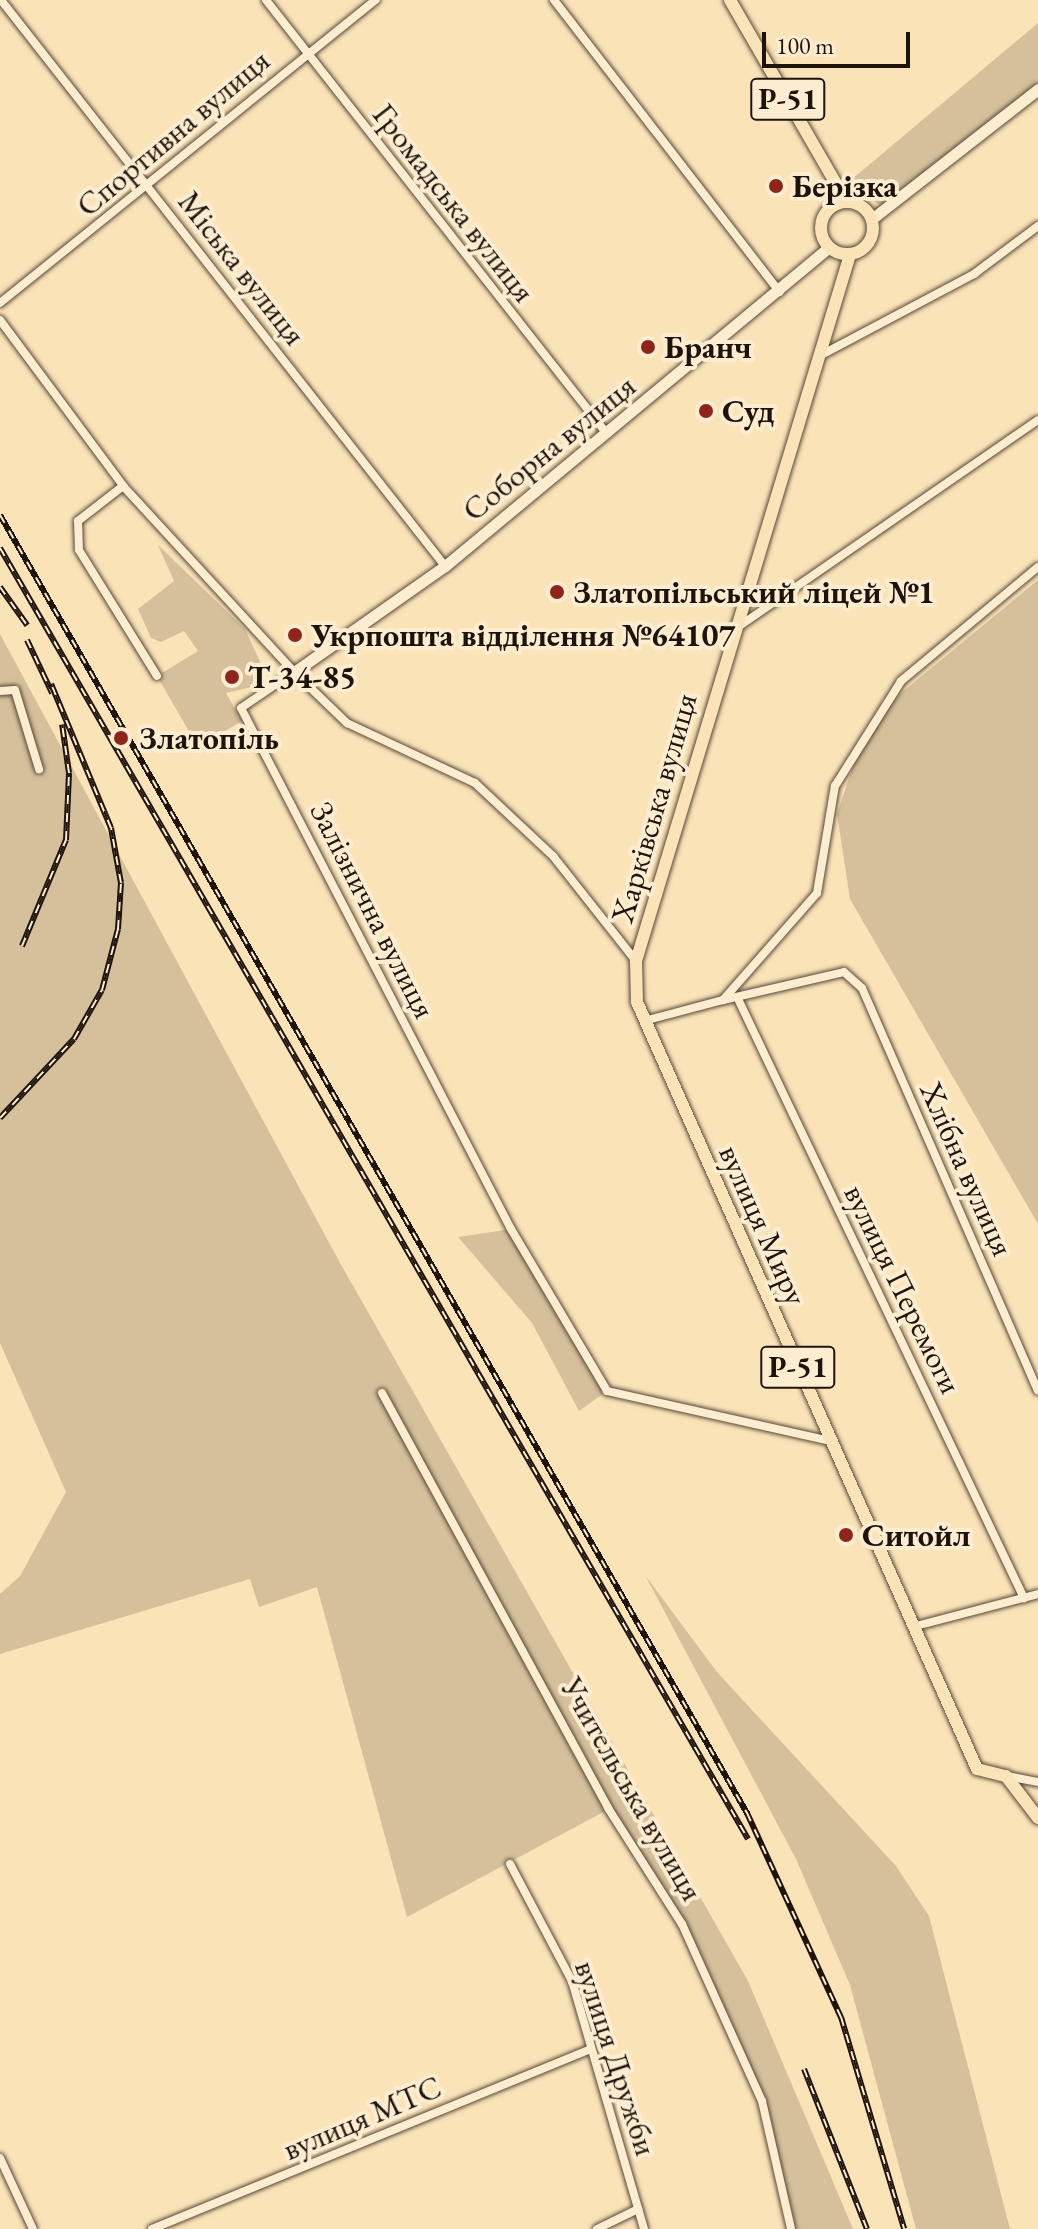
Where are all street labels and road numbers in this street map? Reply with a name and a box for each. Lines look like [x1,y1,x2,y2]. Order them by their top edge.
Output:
street label: Спортивна вулиця [69,41,277,225]
road number: Р-51 [750,73,826,125]
street label: Громадська вулиця [365,96,543,310]
street label: Міська вулиця [170,183,314,353]
street label: Соборна вулиця [455,367,643,529]
street label: Харківська вулиця [603,689,705,927]
street label: Залізнична вулиця [302,795,444,1025]
street label: Хлібна вулиця [912,1076,1022,1262]
street label: вулиця Миру [711,1139,815,1311]
street label: вулиця Перемоги [836,1178,970,1400]
road number: Р-51 [760,1341,836,1393]
street label: Учительська вулиця [552,1670,712,1908]
street label: вулиця Дружби [566,1956,666,2160]
street label: вулиця МТС [277,2067,447,2169]

